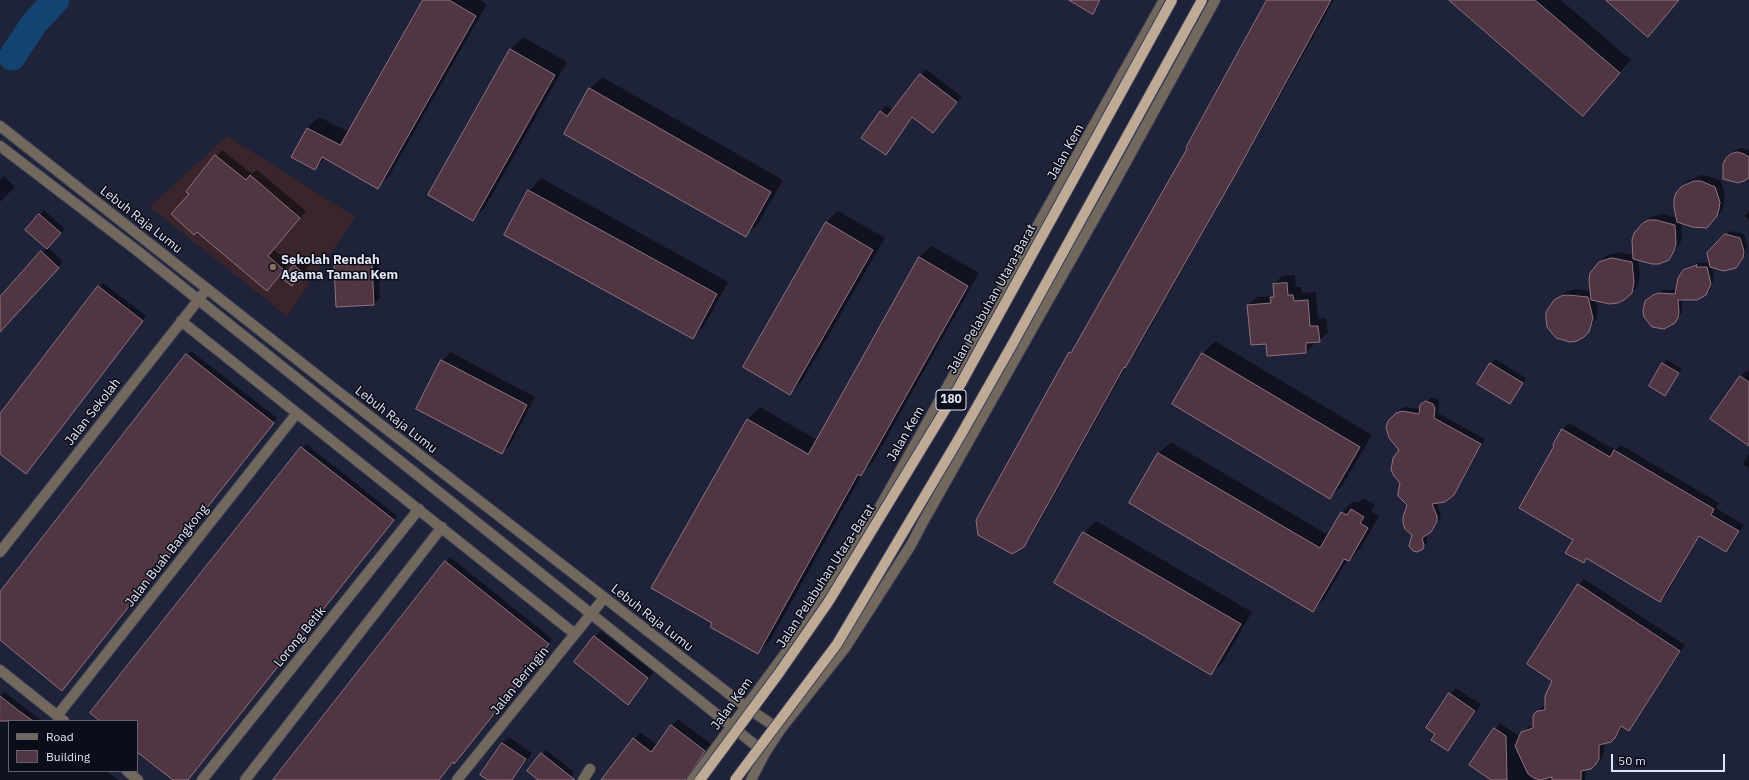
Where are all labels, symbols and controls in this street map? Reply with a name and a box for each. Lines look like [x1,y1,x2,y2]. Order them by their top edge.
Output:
street label: Jalan Kem [1044,122,1088,182]
street label: Lebuh Raja Lumu [97,183,185,257]
street label: Jalan Pelabuhan Utara-Barat [944,222,1040,376]
place label: Sekolah Rendah Agama Taman Kem [281,252,398,283]
marker: Sekolah Rendah Agama Taman Kem [268,262,278,272]
street label: Jalan Sekolah [62,375,124,449]
street label: Lebuh Raja Lumu [352,383,440,457]
road number: 180 [936,390,966,410]
street label: Jalan Kem [884,404,928,464]
street label: Jalan Pelabuhan Utara-Barat [774,501,878,651]
street label: Jalan Buah Bangkong [122,502,212,610]
street label: Lebuh Raja Lumu [608,581,696,655]
street label: Lorong Betik [271,604,329,670]
street label: Jalan Beringin [488,644,552,718]
street label: Jalan Kem [708,675,756,733]
legend [8,720,138,772]
text: Road [46,729,74,744]
scale bar [1613,746,1727,772]
text: Building [46,749,90,764]
text: 50 m [1618,753,1646,768]

